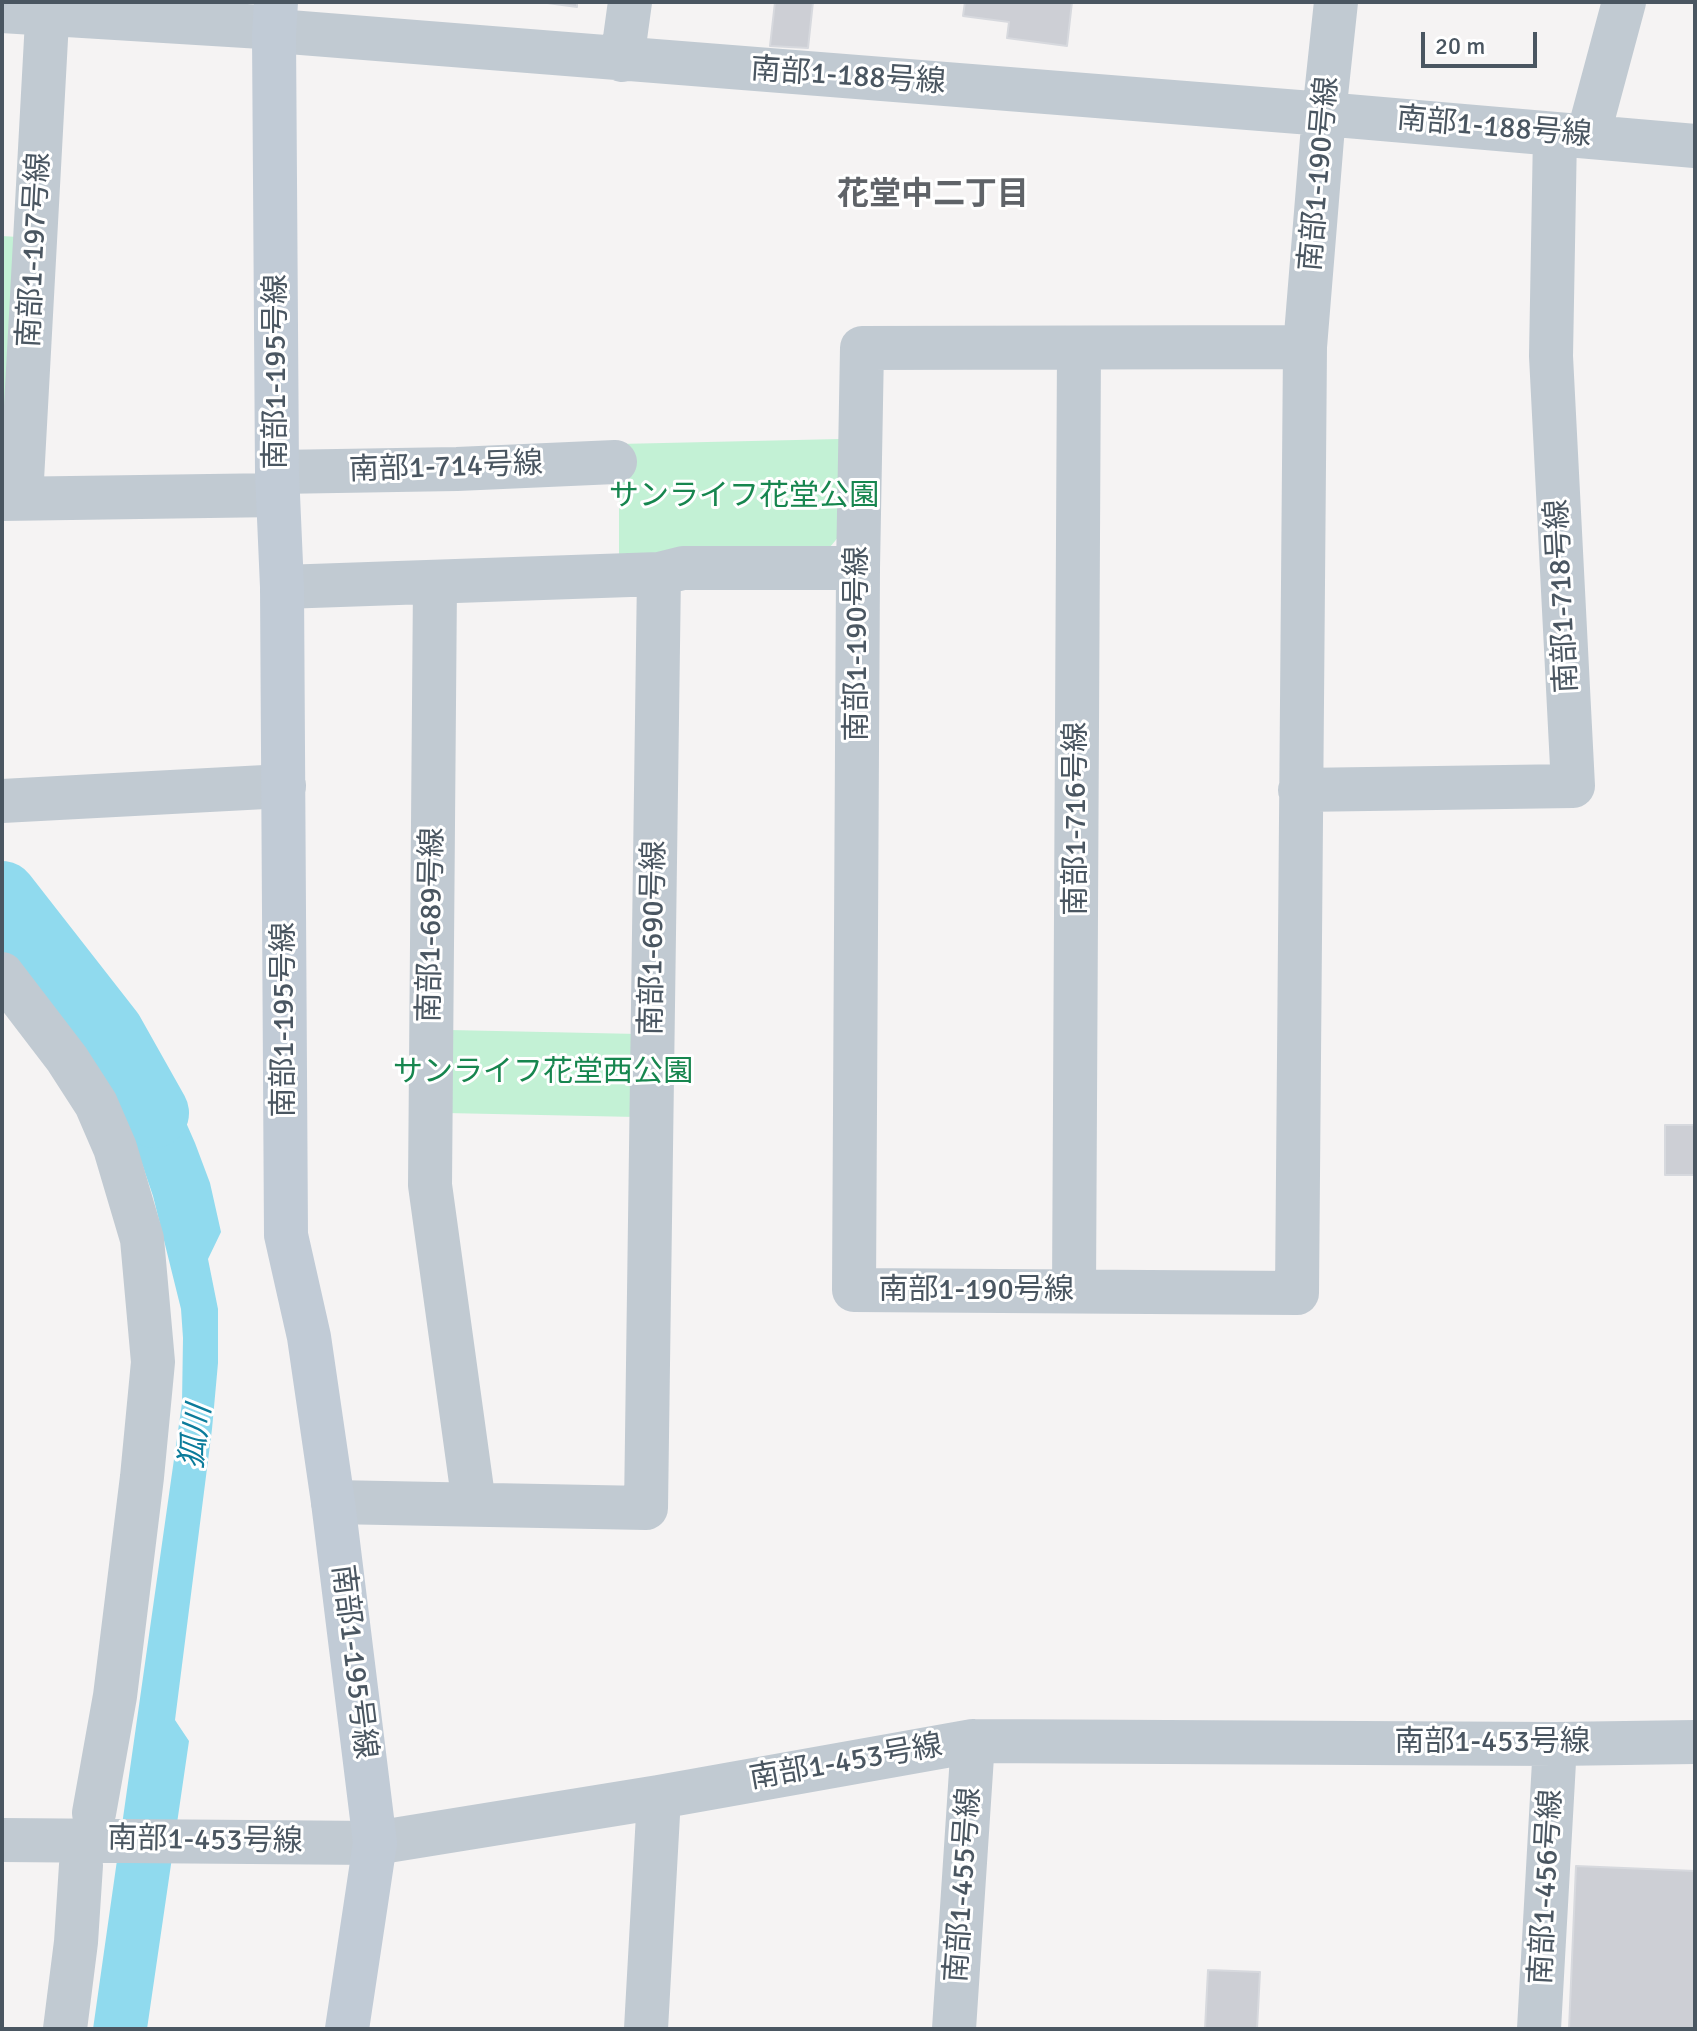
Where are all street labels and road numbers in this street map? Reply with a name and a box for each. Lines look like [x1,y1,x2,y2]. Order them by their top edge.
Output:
street label: 南部1-188号線 [749,52,947,102]
street label: 南部1-190号線 [1294,75,1346,273]
street label: 南部1-188号線 [1395,102,1593,154]
street label: 南部1-197号線 [12,152,58,348]
street label: 南部1-195号線 [259,274,295,470]
street label: 南部1-714号線 [348,447,544,489]
street label: 南部1-718号線 [1540,498,1586,694]
street label: 南部1-190号線 [840,546,876,742]
street label: 南部1-716号線 [1059,722,1095,916]
street label: 南部1-689号線 [412,827,452,1023]
street label: 南部1-690号線 [634,840,674,1036]
street label: 南部1-195号線 [267,922,303,1118]
street label: 南部1-190号線 [878,1273,1074,1309]
street label: 南部1-195号線 [323,1563,383,1761]
street label: 南部1-453号線 [1394,1725,1590,1761]
street label: 南部1-453号線 [747,1728,945,1798]
street label: 南部1-455号線 [939,1786,989,1984]
street label: 南部1-456号線 [1524,1789,1570,1985]
street label: 南部1-453号線 [107,1821,303,1861]

